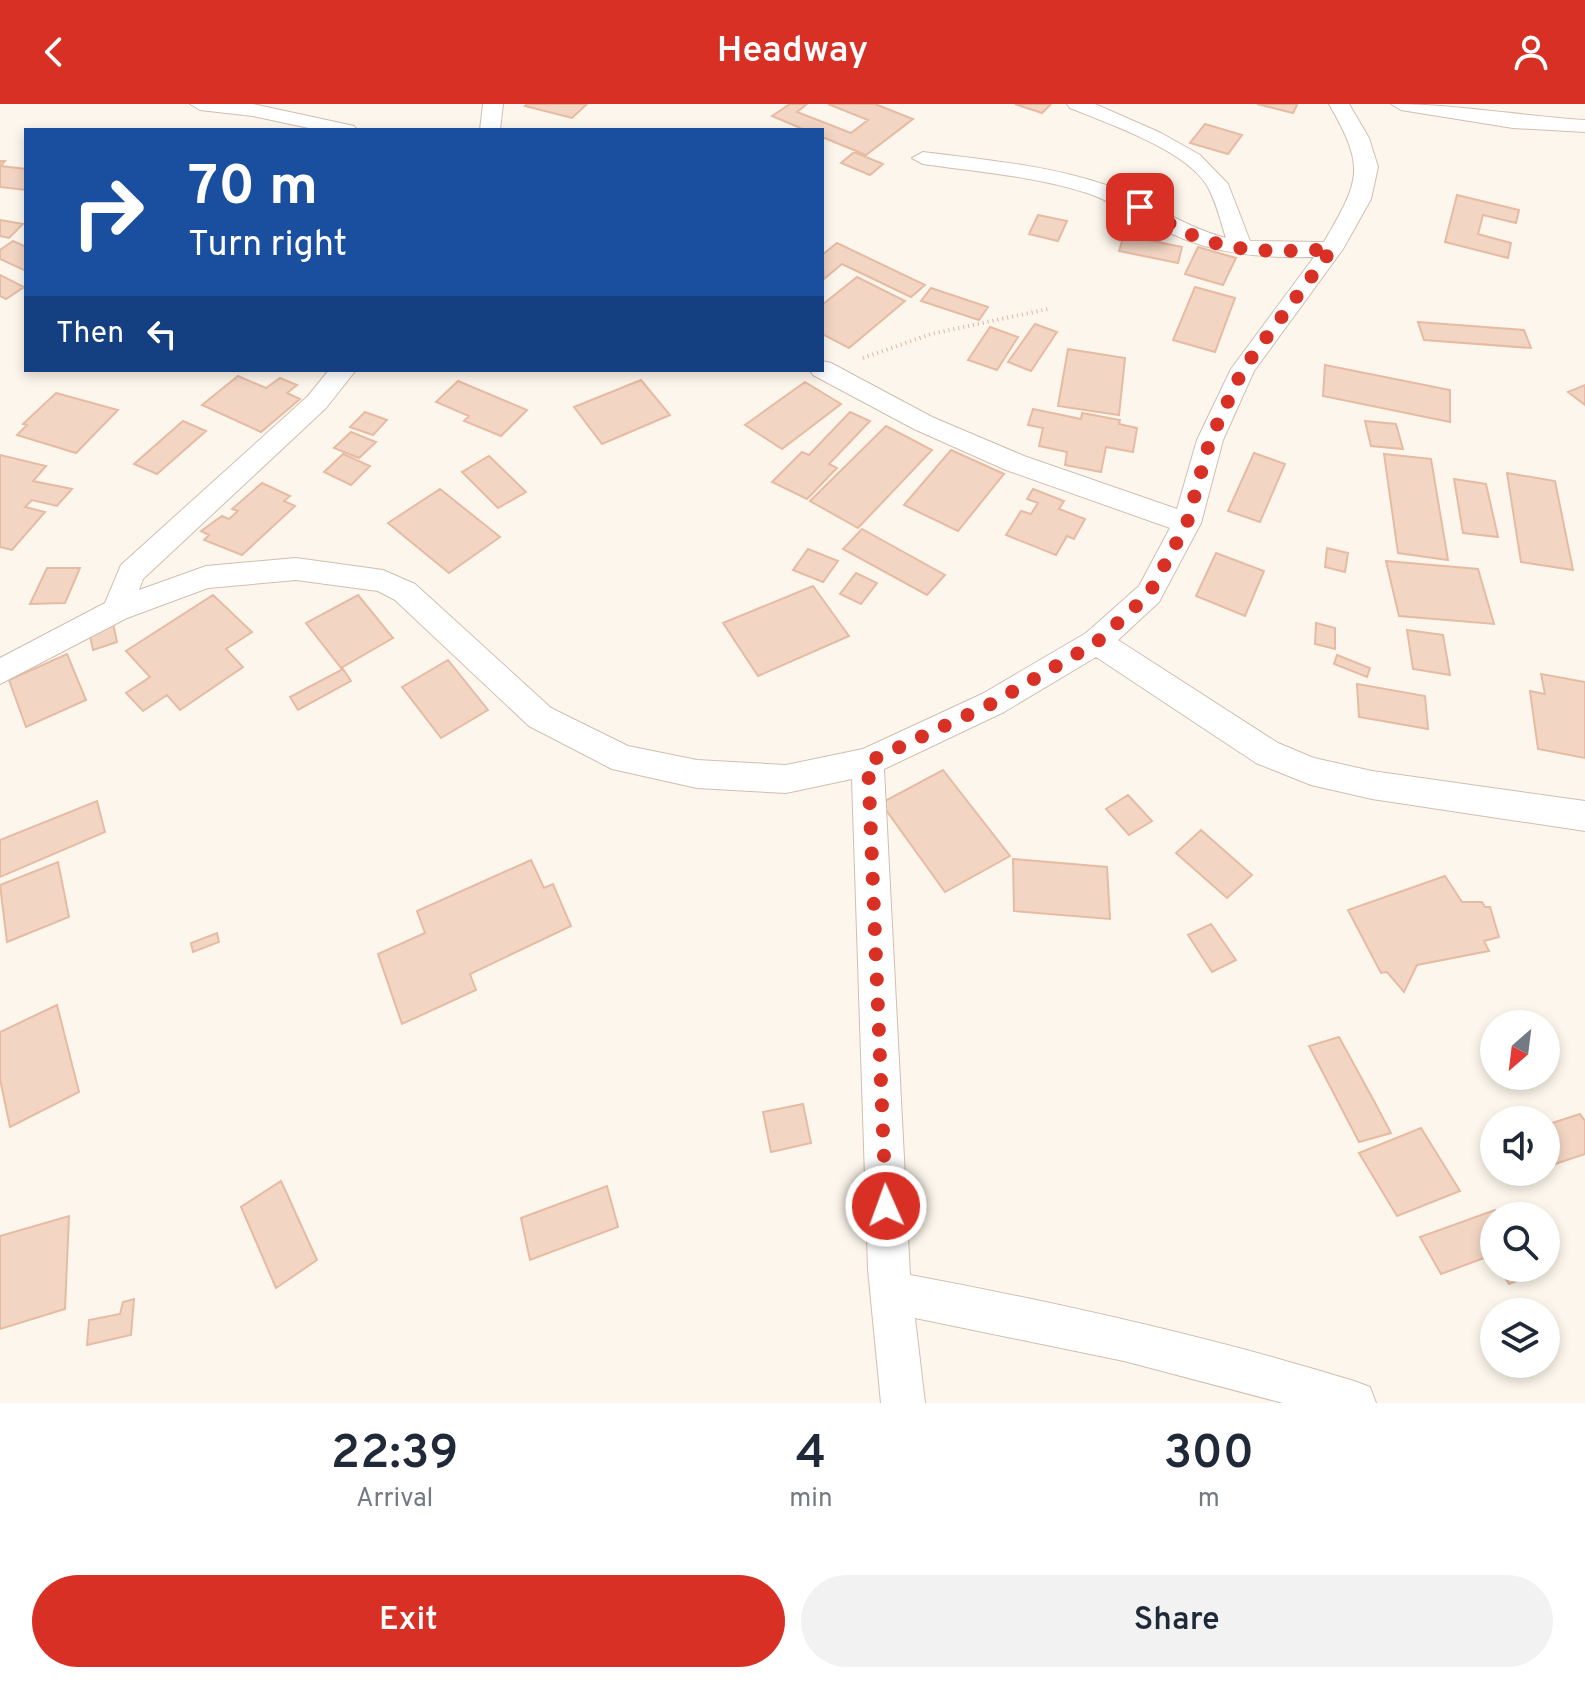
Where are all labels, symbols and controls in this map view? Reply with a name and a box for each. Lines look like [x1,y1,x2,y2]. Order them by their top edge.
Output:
text: Headway [717,29,868,75]
icon: back [32,30,76,74]
icon: person [1509,30,1553,74]
text: 70 m [188,154,318,224]
icon: right [56,160,160,264]
pin [1106,173,1174,241]
icon: arrive [1118,185,1162,229]
text: Turn right [188,223,347,269]
icon: left [140,312,184,356]
text: Then [56,316,124,353]
north arrow [1480,1010,1560,1090]
map controls [1480,1010,1560,1378]
button: sound [1480,1106,1560,1186]
position arrow [844,1164,928,1248]
button: search [1480,1202,1560,1282]
button: layers [1480,1298,1560,1378]
text: 22:39 [331,1425,459,1485]
text: 4 [796,1425,826,1485]
text: 300 [1163,1425,1254,1485]
text: Arrival [356,1483,433,1516]
text: min [789,1483,833,1516]
text: m [1198,1483,1220,1516]
button: Exit [32,1575,785,1667]
button: Share [801,1575,1553,1667]

